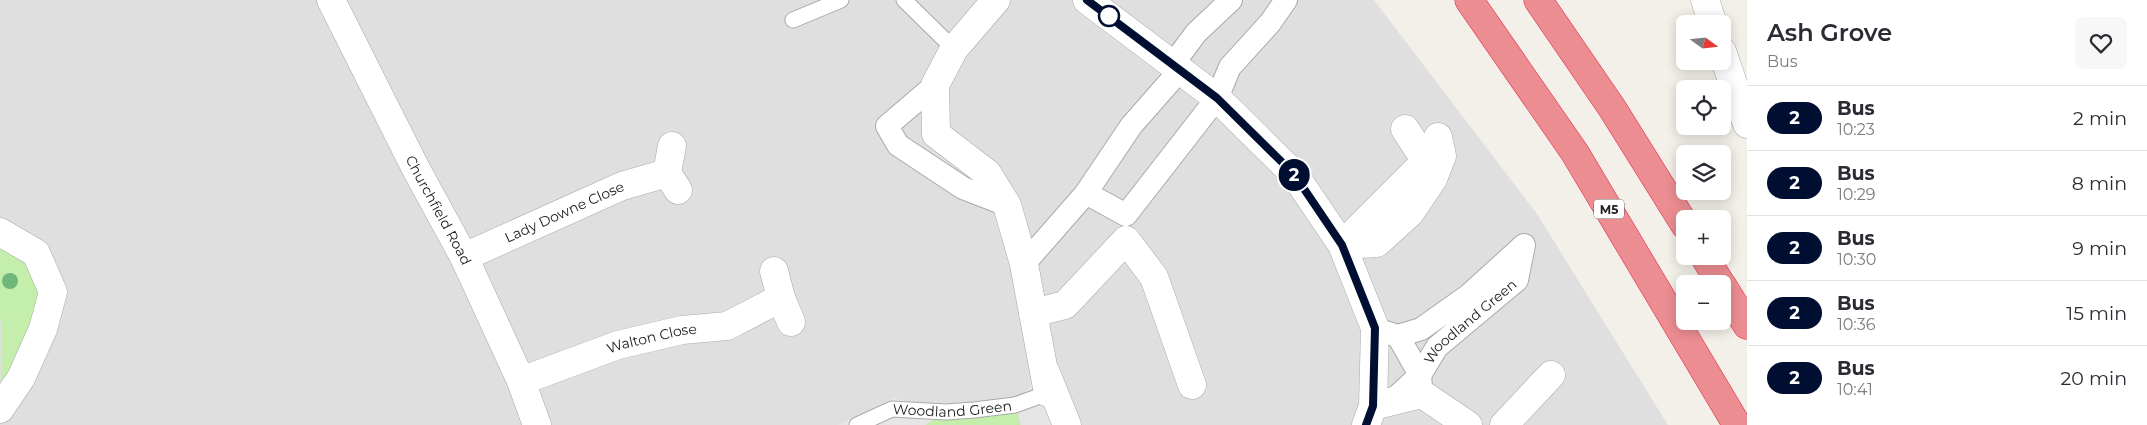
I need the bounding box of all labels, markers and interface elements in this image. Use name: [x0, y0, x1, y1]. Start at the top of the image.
unlabelled marker: [1098, 5, 1120, 27]
north arrow: [1676, 15, 1731, 70]
map controls: [1676, 15, 1731, 330]
button: heart: [2075, 17, 2127, 69]
text: Ash Grove: [1767, 18, 1892, 47]
text: Bus: [1767, 52, 1798, 71]
button: locate: [1676, 80, 1731, 135]
text: Bus: [1837, 97, 1875, 120]
text: 2: [1789, 107, 1800, 129]
text: 2 min: [2073, 107, 2127, 130]
text: 10:23: [1837, 120, 1875, 139]
button: layers: [1676, 145, 1731, 200]
street label: Churchfield Road: [402, 152, 475, 268]
line badge: 2: [1278, 159, 1310, 191]
text: Bus: [1837, 162, 1875, 185]
text: 2: [1289, 164, 1299, 186]
text: 2: [1789, 172, 1800, 194]
text: 8 min: [2072, 172, 2127, 195]
street label: Lady Downe Close: [502, 177, 627, 247]
text: 10:29: [1837, 185, 1876, 204]
road number: M5: [1594, 200, 1624, 218]
button: +: [1676, 210, 1731, 265]
text: Bus: [1837, 227, 1875, 250]
text: 2: [1789, 237, 1800, 259]
text: 9 min: [2072, 237, 2127, 260]
text: 10:30: [1837, 250, 1876, 269]
street label: Woodland Green: [1420, 275, 1520, 367]
button: −: [1676, 275, 1731, 330]
text: Bus: [1837, 292, 1875, 315]
text: 2: [1789, 302, 1800, 324]
text: 15 min: [2066, 302, 2127, 325]
text: 10:36: [1837, 315, 1876, 334]
street label: Walton Close: [604, 320, 697, 357]
text: Bus: [1837, 357, 1875, 380]
text: 2: [1789, 367, 1800, 389]
text: 20 min: [2061, 367, 2127, 390]
text: 10:41: [1837, 380, 1873, 399]
street label: Woodland Green: [892, 396, 1013, 421]

